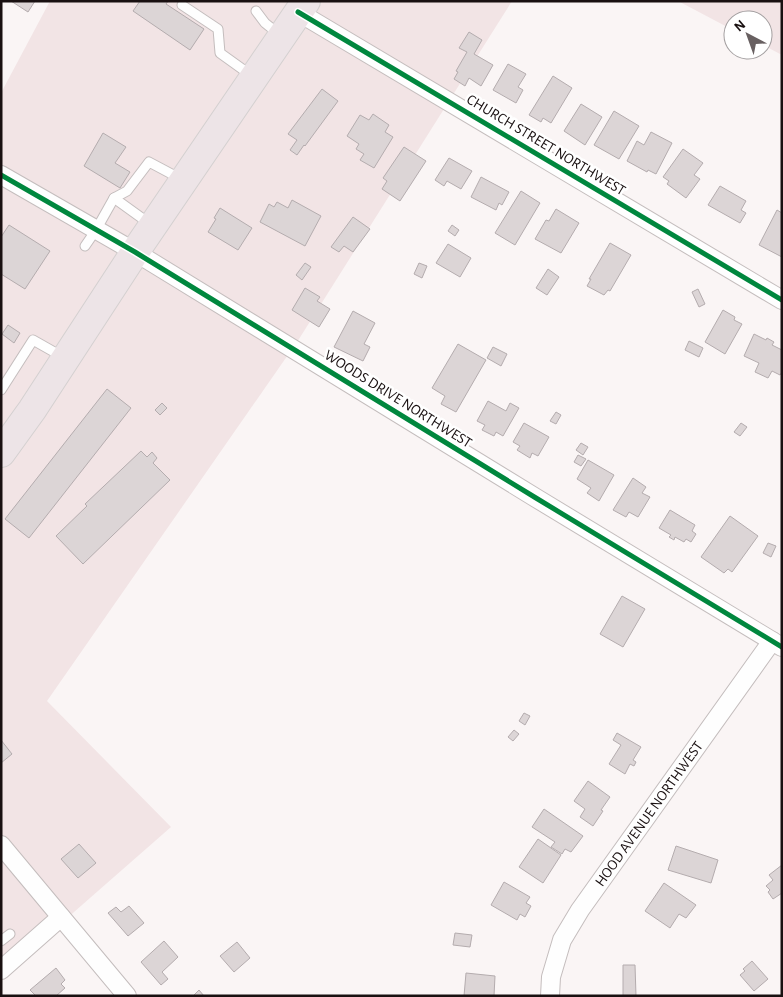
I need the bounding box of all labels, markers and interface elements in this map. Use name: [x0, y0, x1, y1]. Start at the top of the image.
north arrow: [723, 10, 773, 60]
text: N: [732, 17, 748, 34]
street label: CHURCH STREET NORTHWEST: [464, 92, 629, 199]
street label: WOODS DRIVE NORTHWEST: [322, 347, 475, 451]
street label: HOOD AVENUE NORTHWEST: [592, 738, 706, 889]

